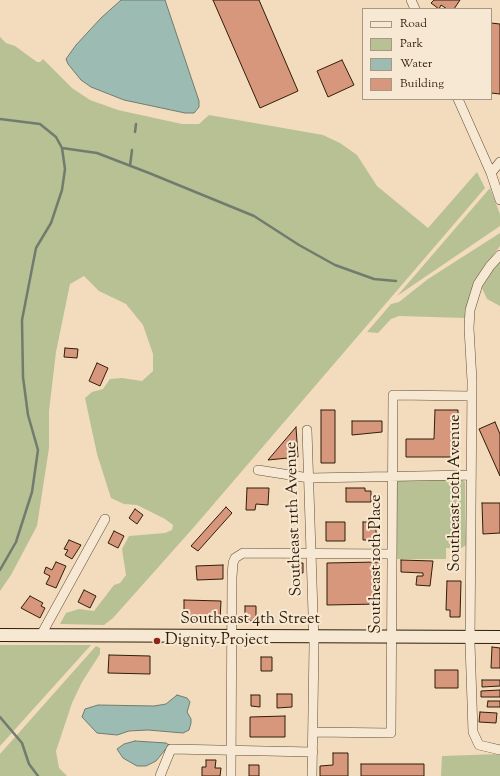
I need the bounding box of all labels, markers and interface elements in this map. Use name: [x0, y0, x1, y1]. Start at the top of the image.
legend: [362, 8, 492, 100]
text: Road: [400, 15, 427, 33]
text: Park: [400, 35, 423, 53]
text: Water: [400, 55, 432, 73]
text: Building: [400, 75, 444, 93]
street label: Southeast 10th Avenue: [446, 414, 466, 572]
street label: Southeast 11th Avenue: [283, 441, 307, 597]
street label: Southeast 10th Place: [367, 494, 387, 634]
street label: Southeast 4th Street: [180, 610, 320, 630]
place label: Dignity Project: [165, 631, 269, 651]
marker: Dignity Project: [152, 636, 162, 646]

